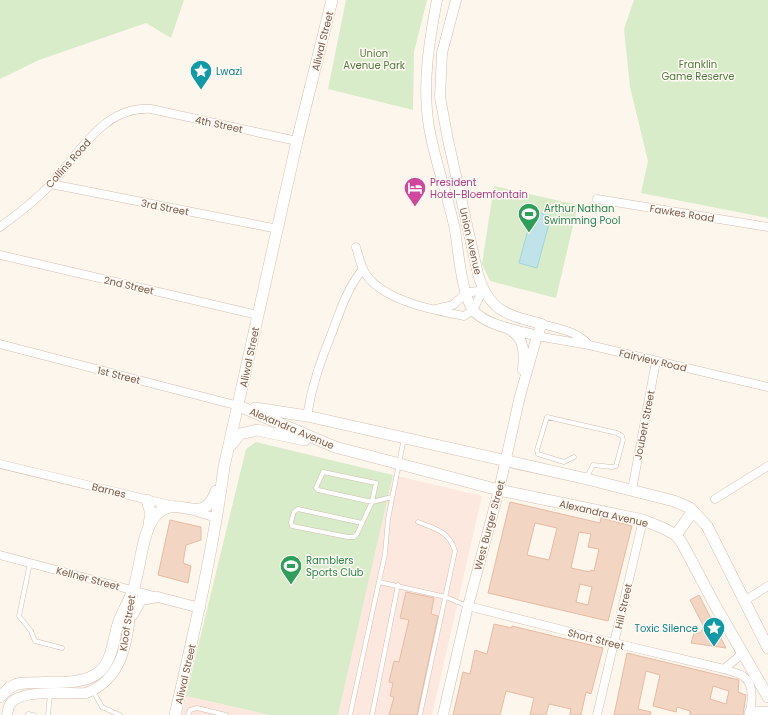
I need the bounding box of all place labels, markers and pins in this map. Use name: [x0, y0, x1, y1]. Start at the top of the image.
place icon: Lwazi: [188, 58, 214, 91]
place label: Lwazi: [216, 64, 242, 79]
hotel icon: President Hotel-Bloemfontain: [402, 175, 428, 208]
place label: President Hotel-Bloemfontain: [430, 175, 528, 202]
sports icon: Arthur Nathan Swimming Pool: [516, 201, 542, 234]
place label: Arthur Nathan Swimming Pool: [544, 201, 620, 228]
sports icon: Ramblers Sports Club: [278, 553, 304, 586]
place label: Ramblers Sports Club: [306, 553, 364, 580]
place icon: Toxic Silence: [701, 615, 727, 648]
place label: Toxic Silence: [635, 621, 698, 636]

